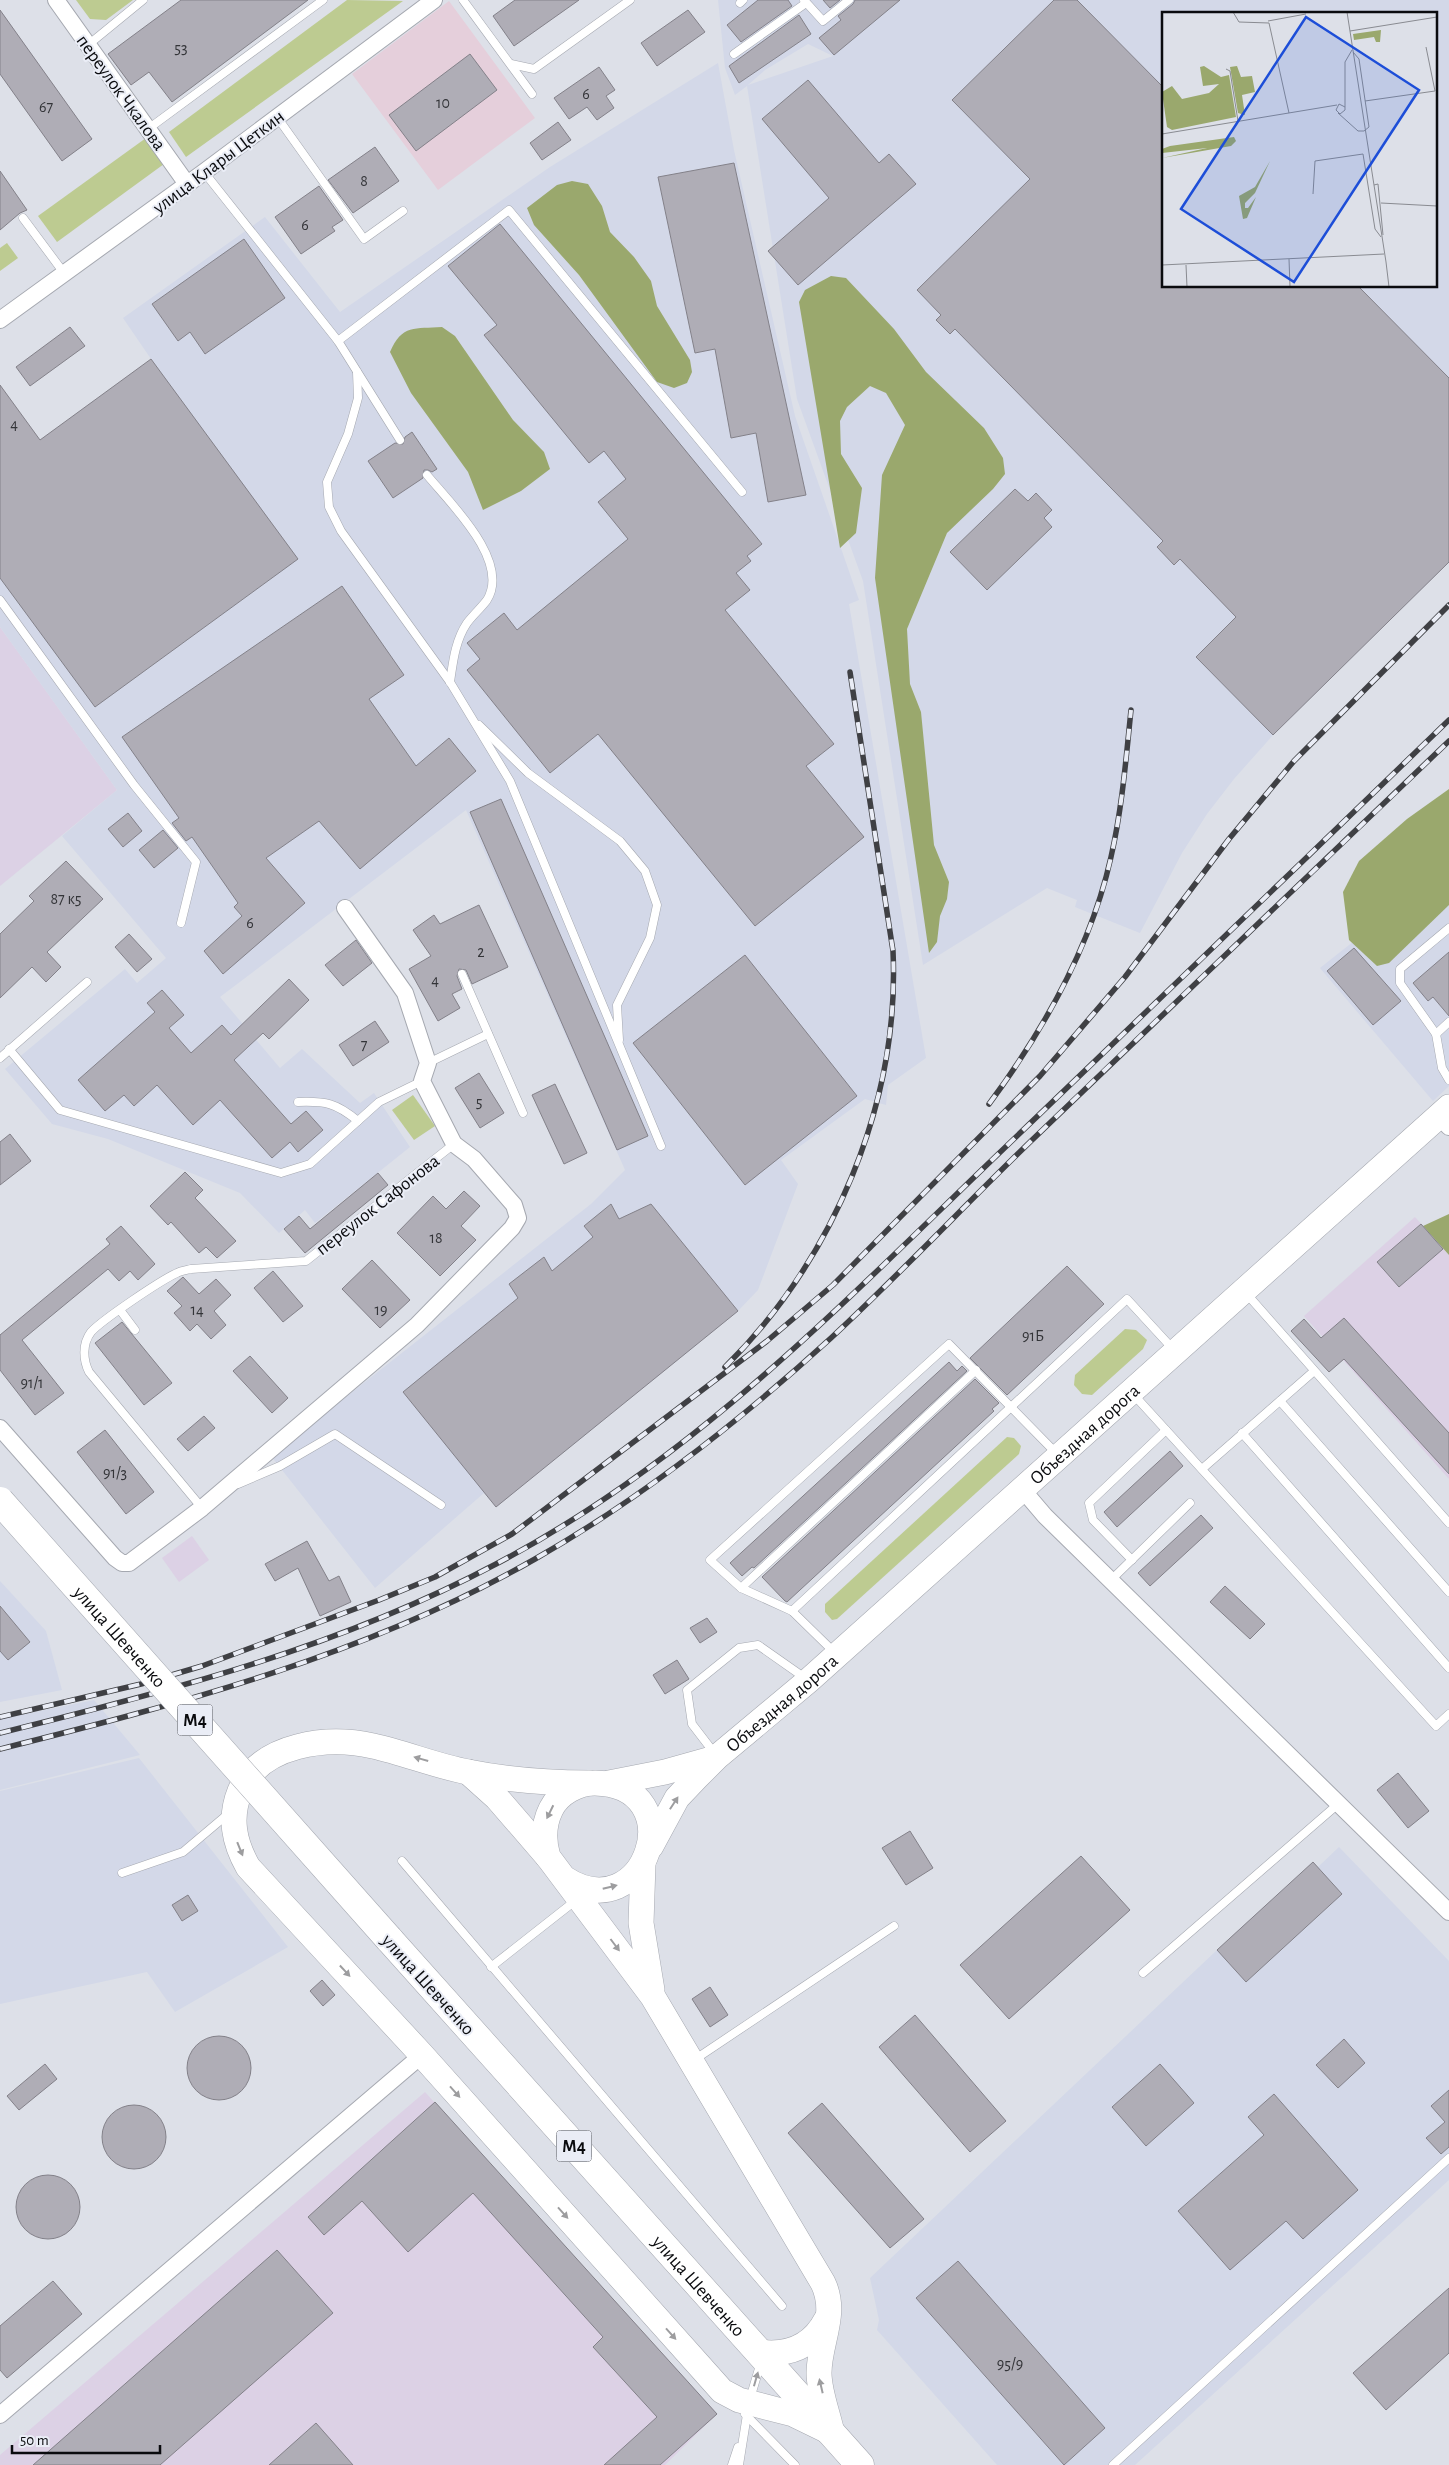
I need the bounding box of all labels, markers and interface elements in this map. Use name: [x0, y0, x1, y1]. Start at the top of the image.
inset map: [1162, 12, 1436, 288]
street label: переулок Чкалова: [73, 32, 169, 154]
house number: 53: [174, 40, 188, 56]
house number: 6: [582, 86, 590, 102]
house number: 10: [436, 95, 450, 111]
house number: 67: [39, 99, 53, 115]
street label: улица Клары Цеткин: [149, 107, 288, 218]
house number: 8: [360, 173, 368, 189]
house number: 6: [301, 217, 309, 233]
house number: 4: [10, 416, 18, 432]
house number: 87 к5: [51, 891, 81, 907]
house number: 6: [246, 915, 254, 931]
house number: 2: [477, 944, 485, 960]
house number: 4: [431, 972, 439, 988]
house number: 7: [361, 1037, 368, 1053]
house number: 5: [476, 1094, 482, 1110]
street label: переулок Сафонова: [313, 1151, 443, 1259]
house number: 18: [429, 1230, 443, 1246]
house number: 14: [190, 1302, 204, 1318]
house number: 19: [374, 1302, 388, 1318]
house number: 91Б: [1022, 1328, 1044, 1344]
house number: 91/1: [20, 1375, 44, 1391]
street label: Объездная дорога: [1027, 1381, 1144, 1489]
house number: 91/3: [103, 1465, 127, 1481]
street label: улица Шевченко: [69, 1582, 169, 1692]
street label: Объездная дорога: [723, 1651, 842, 1756]
road number: M4: [178, 1704, 212, 1736]
one-way arrow: [413, 1755, 428, 1763]
one-way arrow: [669, 1797, 679, 1810]
one-way arrow: [546, 1805, 554, 1819]
one-way arrow: [236, 1842, 244, 1856]
one-way arrow: [603, 1883, 618, 1891]
street label: улица Шевченко: [377, 1930, 478, 2039]
one-way arrow: [609, 1938, 620, 1951]
one-way arrow: [339, 1965, 351, 1977]
one-way arrow: [449, 2085, 461, 2097]
road number: M4: [556, 2130, 592, 2162]
one-way arrow: [557, 2206, 569, 2218]
street label: улица Шевченко: [648, 2232, 748, 2341]
one-way arrow: [665, 2328, 677, 2340]
house number: 95/9: [997, 2356, 1023, 2372]
one-way arrow: [753, 2371, 761, 2386]
one-way arrow: [817, 2378, 825, 2393]
scale bar: [12, 2422, 160, 2454]
text: 50 m: [20, 2433, 49, 2448]

